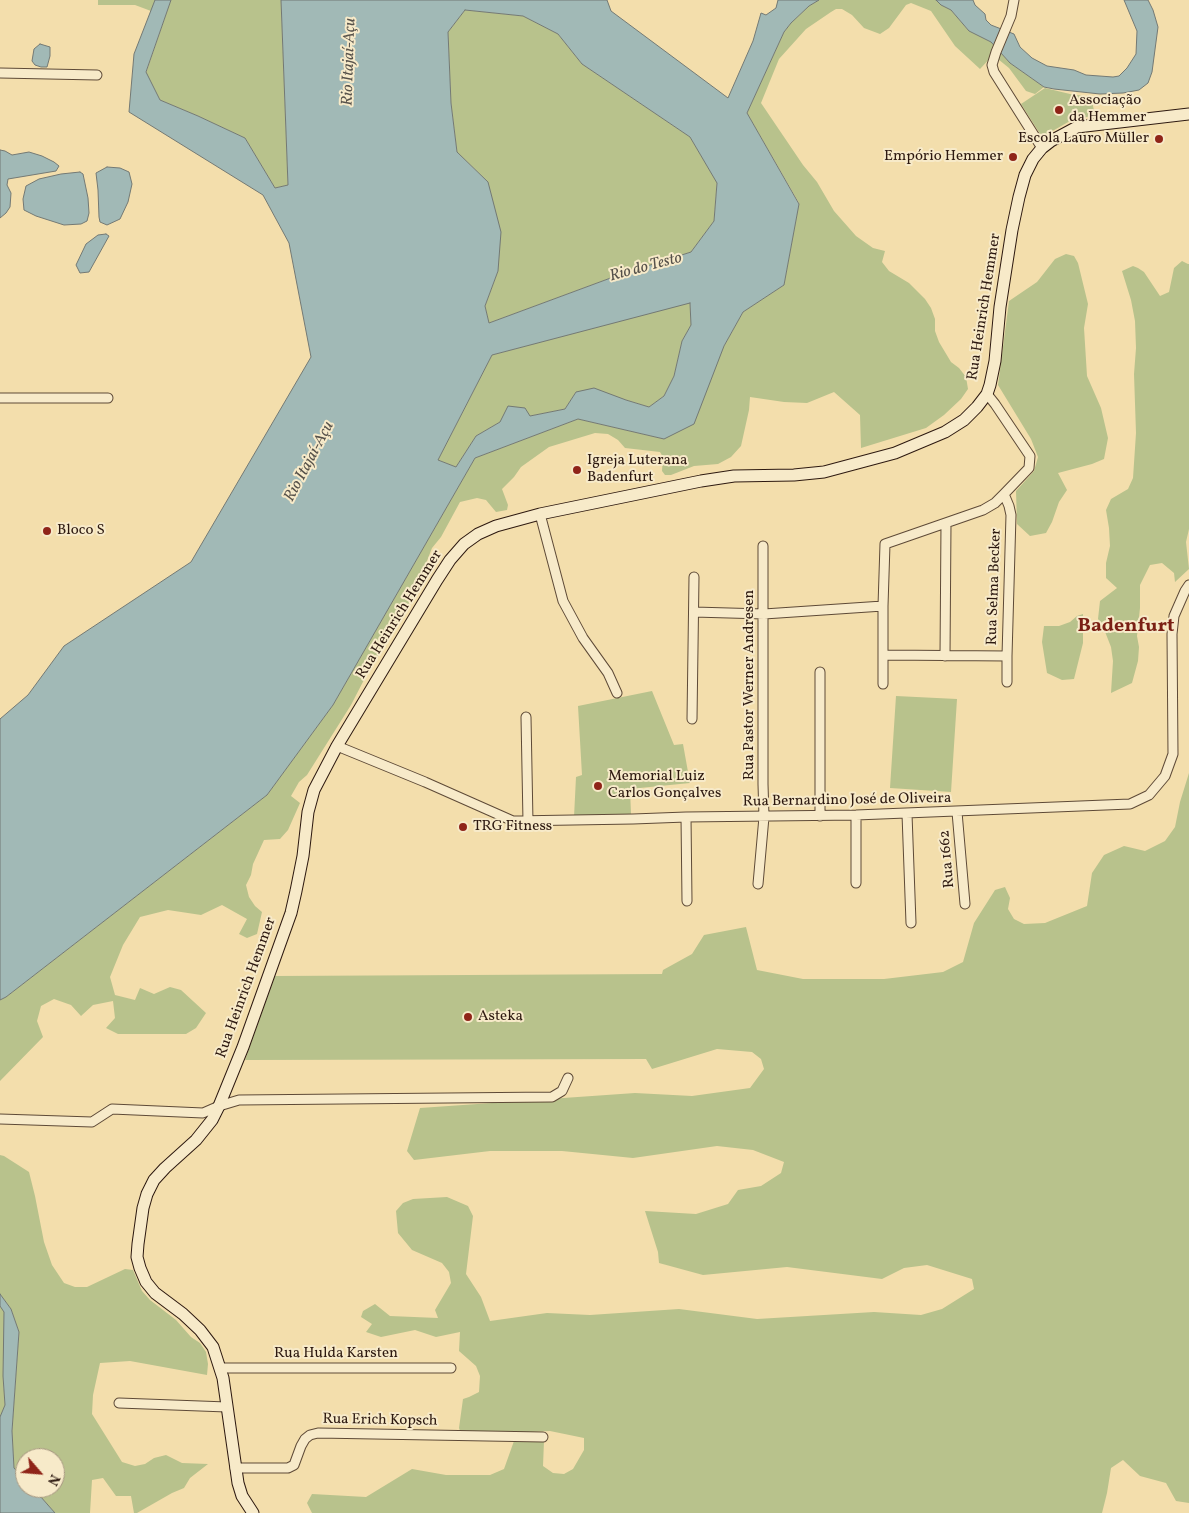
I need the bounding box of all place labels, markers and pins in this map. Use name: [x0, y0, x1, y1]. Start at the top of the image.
place label: Associação da Hemmer: [1069, 92, 1146, 127]
marker: Associação da Hemmer: [1053, 104, 1065, 116]
place label: Escola Lauro Müller: [1018, 130, 1149, 148]
marker: Escola Lauro Müller: [1153, 133, 1165, 145]
place label: Empório Hemmer: [884, 148, 1003, 166]
marker: Empório Hemmer: [1007, 151, 1019, 163]
place label: Igreja Luterana Badenfurt: [587, 452, 687, 487]
marker: Igreja Luterana Badenfurt: [571, 464, 583, 476]
place label: Bloco S: [57, 522, 105, 540]
marker: Bloco S: [41, 525, 53, 537]
place label: Memorial Luiz Carlos Gonçalves: [608, 768, 721, 803]
marker: Memorial Luiz Carlos Gonçalves: [592, 780, 604, 792]
place label: TRG Fitness: [473, 818, 552, 836]
marker: TRG Fitness: [457, 821, 469, 833]
place label: Asteka: [478, 1008, 523, 1026]
marker: Asteka: [462, 1011, 474, 1023]

